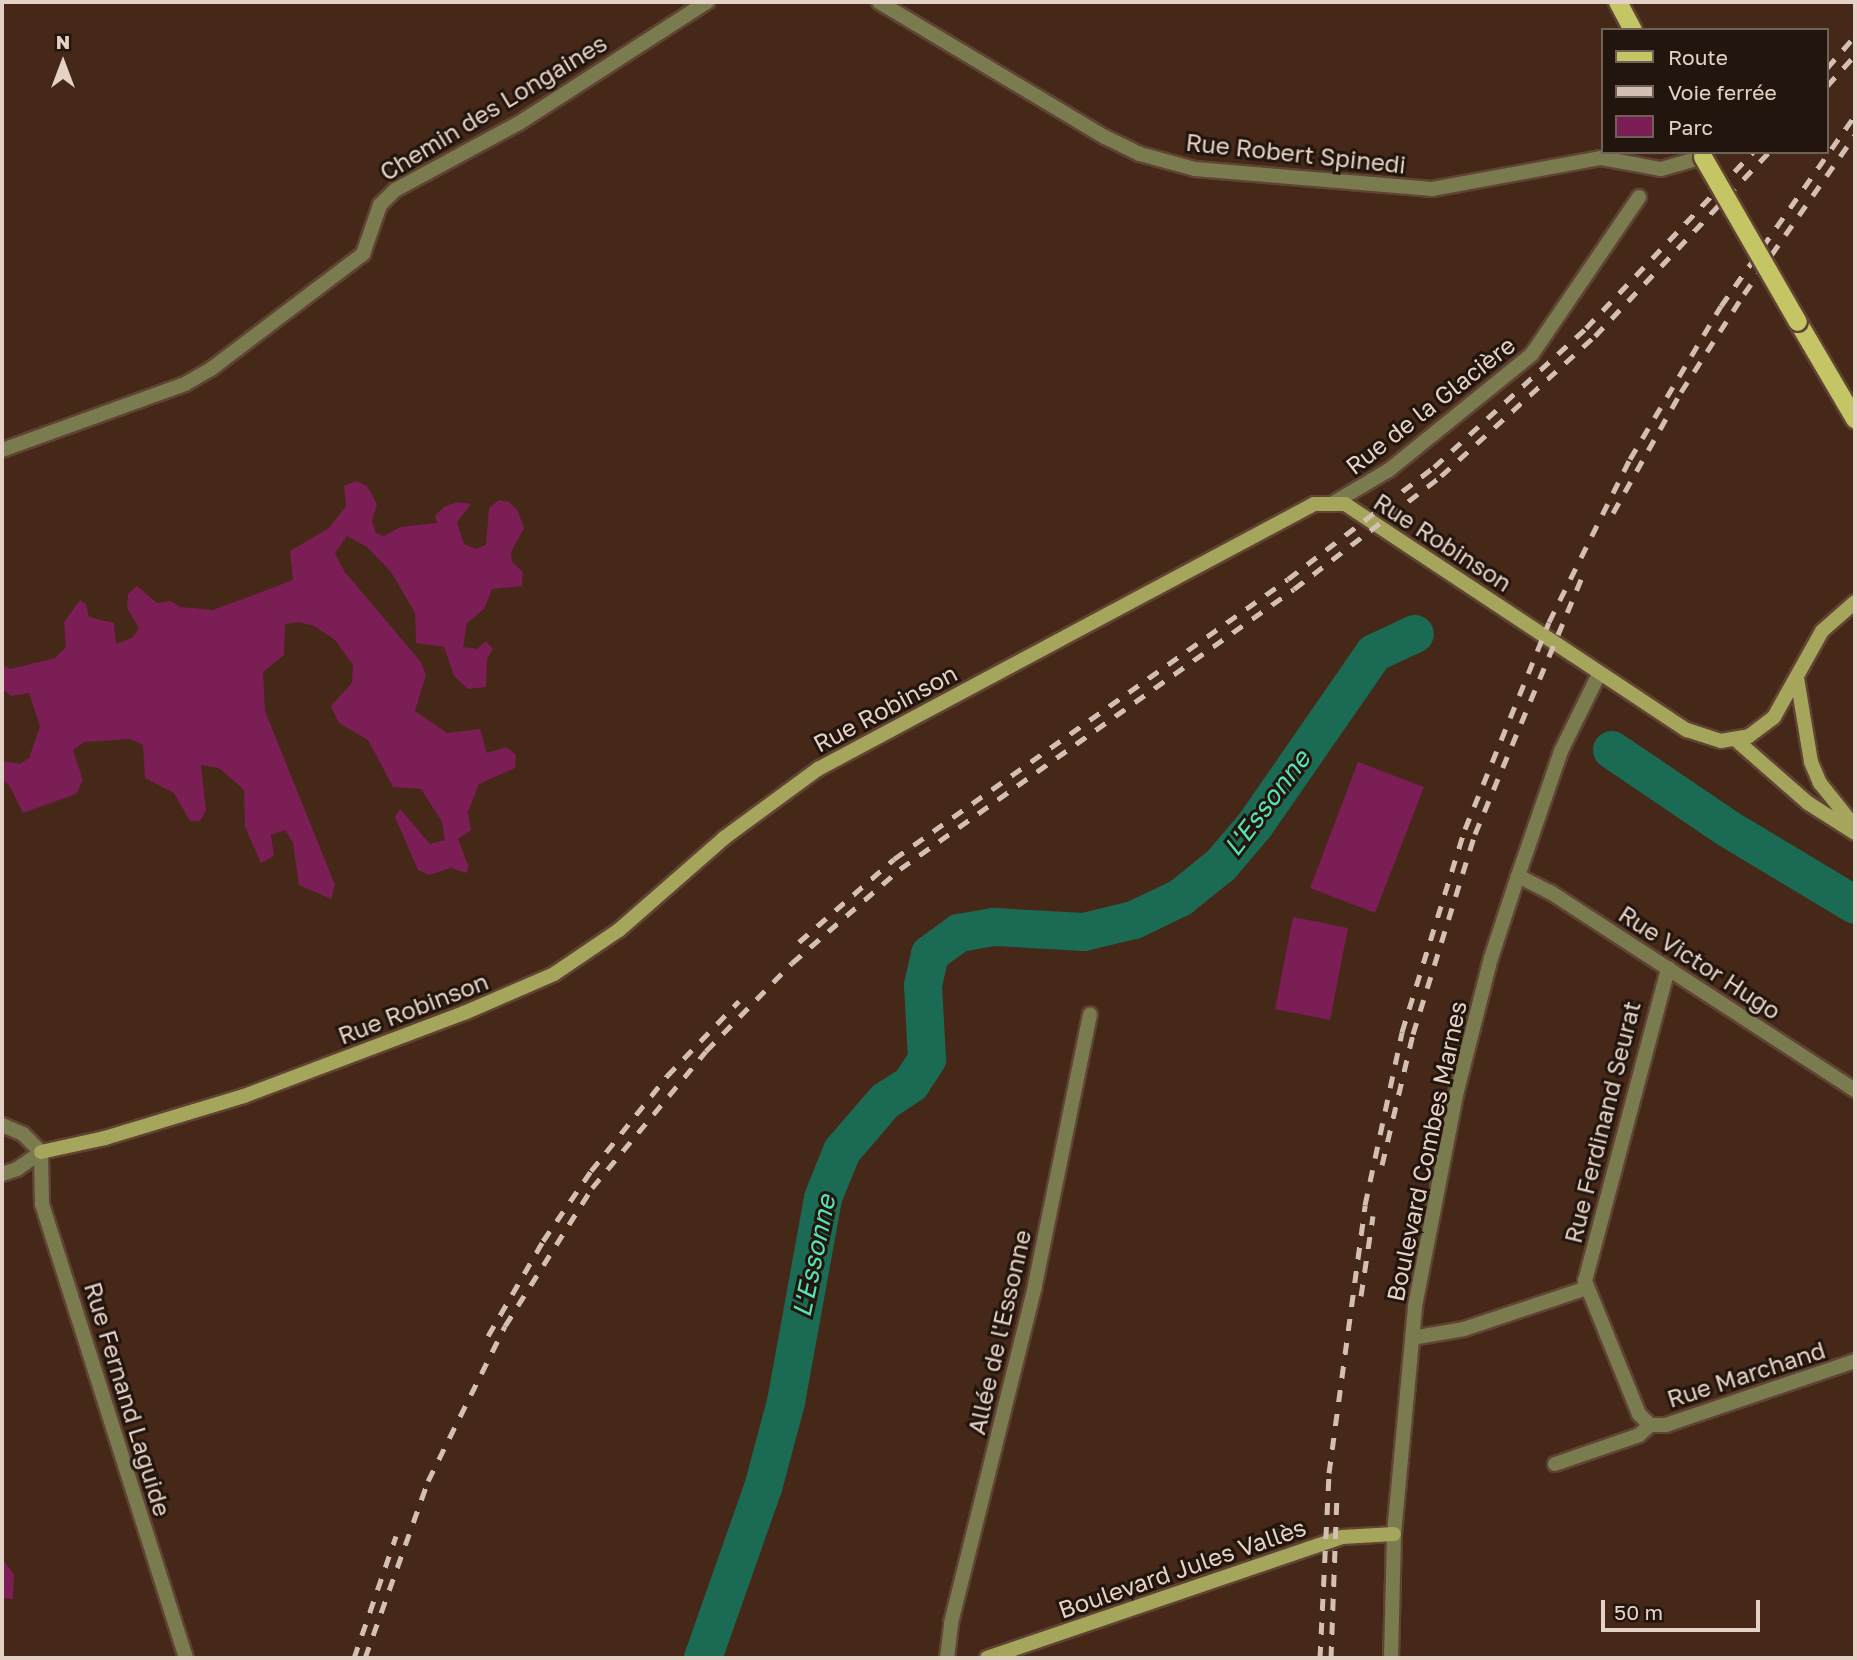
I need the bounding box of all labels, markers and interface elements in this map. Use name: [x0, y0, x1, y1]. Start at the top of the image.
north arrow: [28, 28, 98, 98]
street label: Chemin des Longaines: [374, 28, 612, 186]
legend: [1602, 28, 1829, 154]
text: N: [56, 30, 70, 53]
text: Route: [1668, 44, 1728, 70]
text: Voie ferrée: [1668, 79, 1777, 105]
text: Parc: [1668, 114, 1713, 140]
street label: Rue Robert Spinedi: [1184, 127, 1408, 179]
street label: Rue de la Glacière: [1340, 330, 1520, 480]
street label: Rue Robinson: [1369, 487, 1517, 597]
street label: Rue Robinson: [808, 658, 962, 758]
water label: L'Essonne: [1217, 744, 1317, 862]
street label: Rue Victor Hugo: [1614, 899, 1786, 1025]
street label: Rue Robinson: [334, 966, 492, 1050]
street label: Boulevard Combes Marnes: [1380, 998, 1472, 1304]
street label: Rue Ferdinand Seurat: [1558, 998, 1646, 1246]
water label: L'Essonne: [786, 1192, 842, 1320]
street label: Allée de l'Essonne: [961, 1227, 1037, 1437]
street label: Rue Fernand Laguide: [79, 1278, 177, 1520]
street label: Rue Marchand: [1663, 1335, 1829, 1413]
street label: Boulevard Jules Vallès: [1054, 1512, 1310, 1624]
scale bar: [1605, 1586, 1764, 1630]
text: 50 m: [1614, 1599, 1663, 1625]

